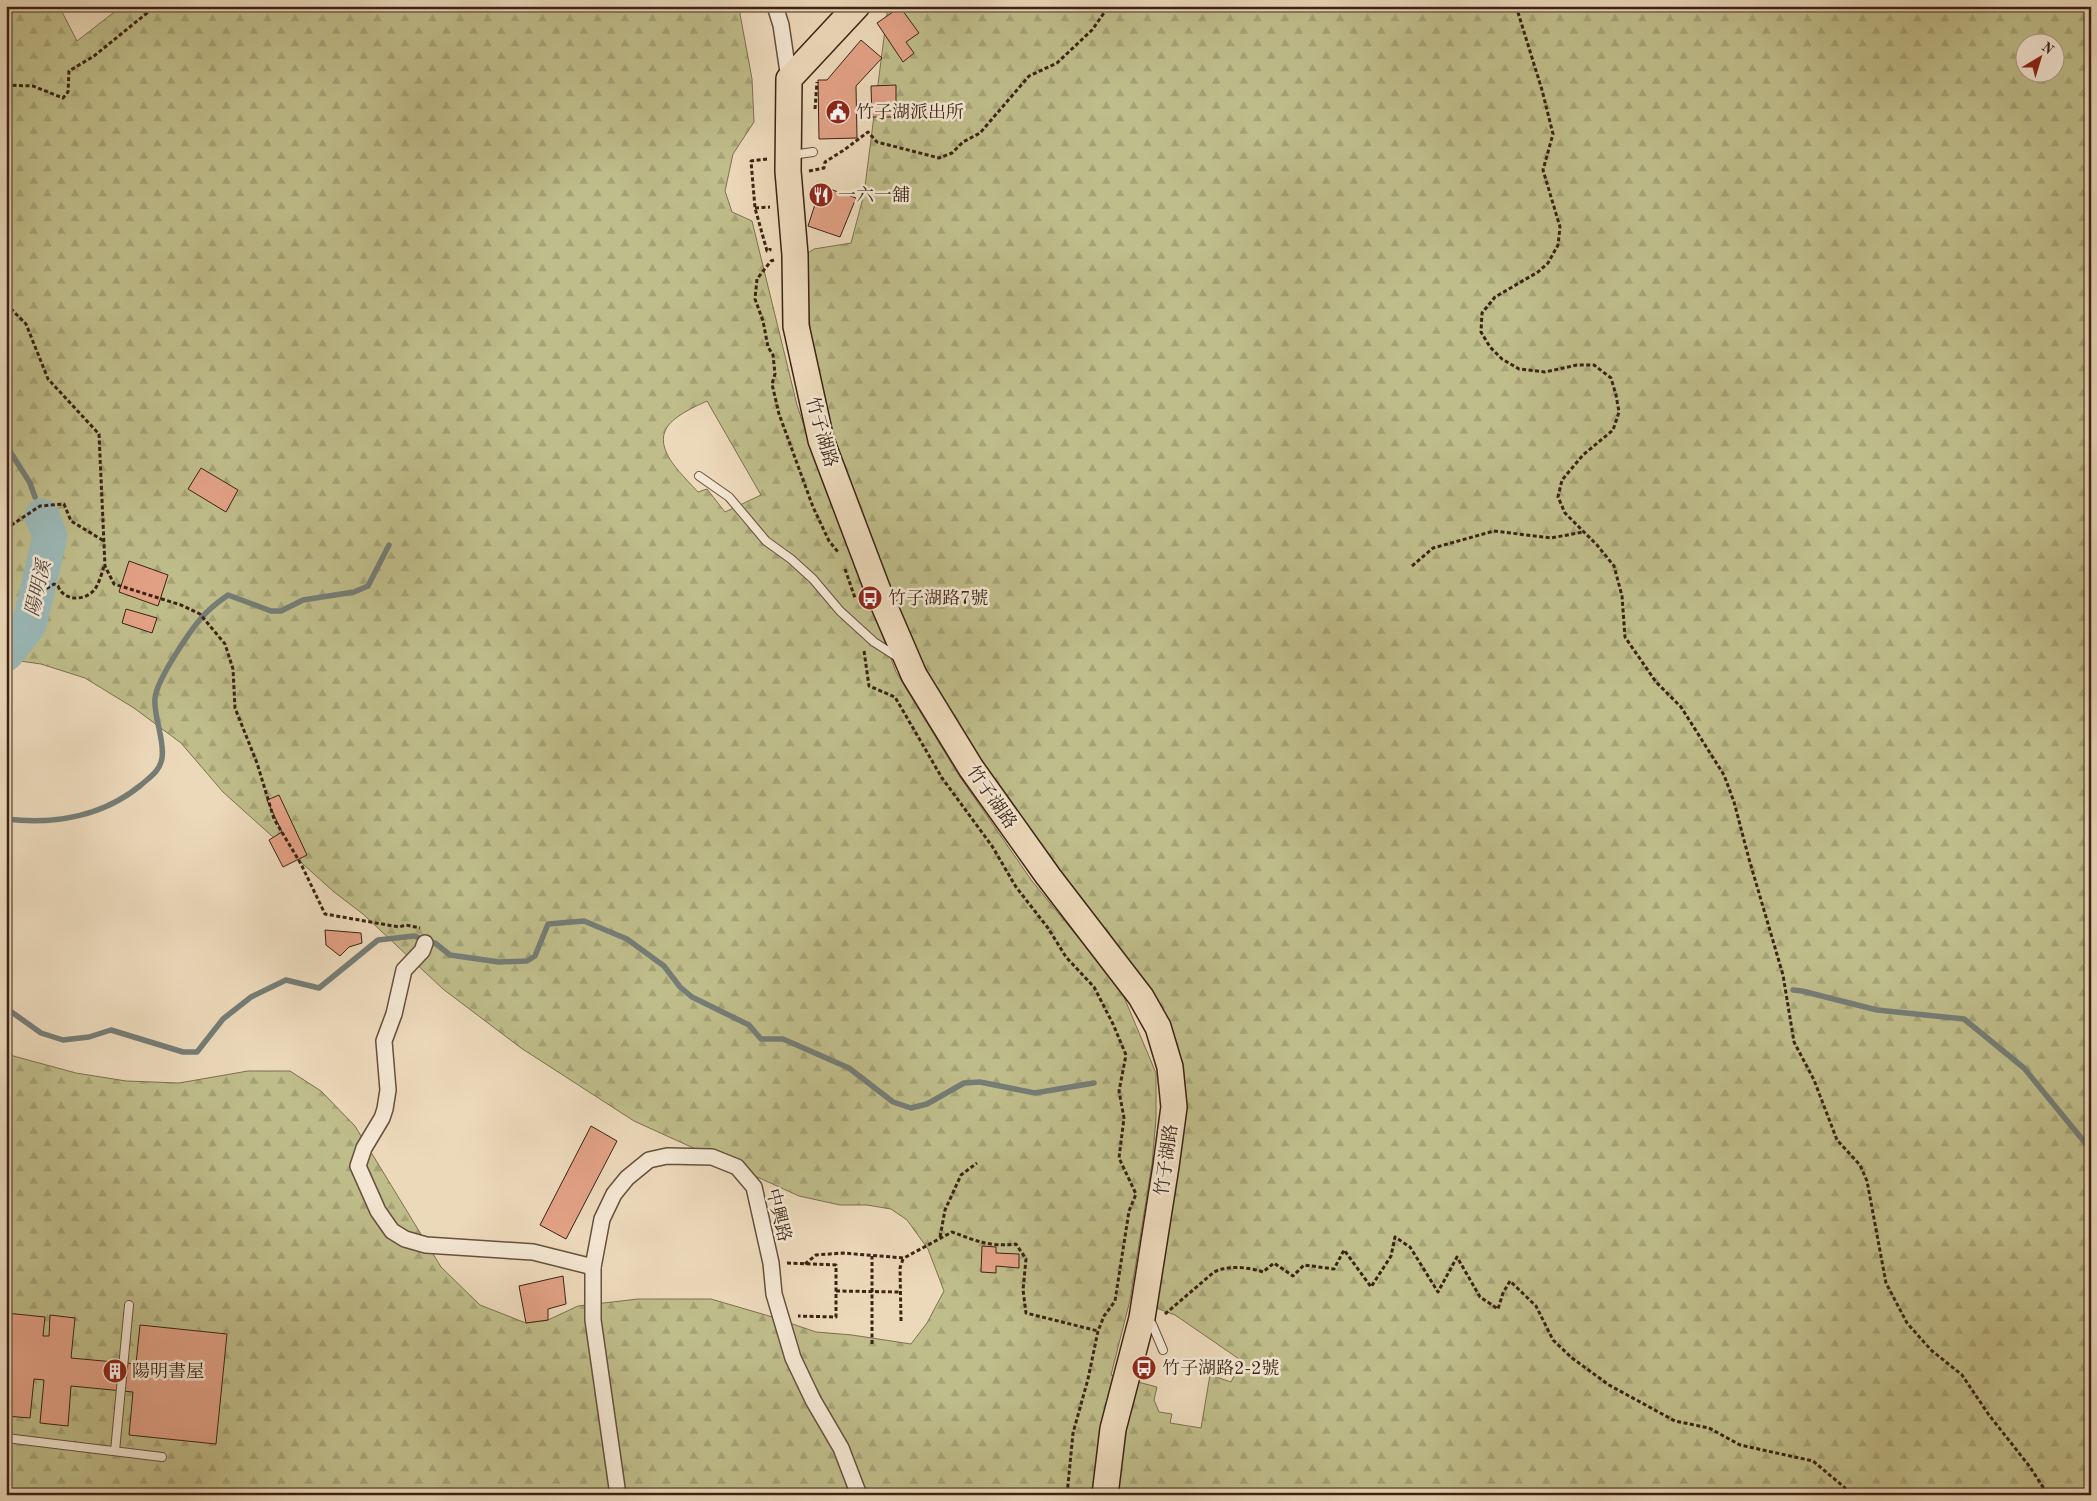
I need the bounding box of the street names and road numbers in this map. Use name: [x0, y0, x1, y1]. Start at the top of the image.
street label: 竹子湖路: [802, 395, 842, 469]
street label: 竹子湖路: [963, 762, 1021, 832]
street label: 竹子湖路: [1151, 1123, 1181, 1197]
street label: 中興路: [763, 1186, 795, 1244]

